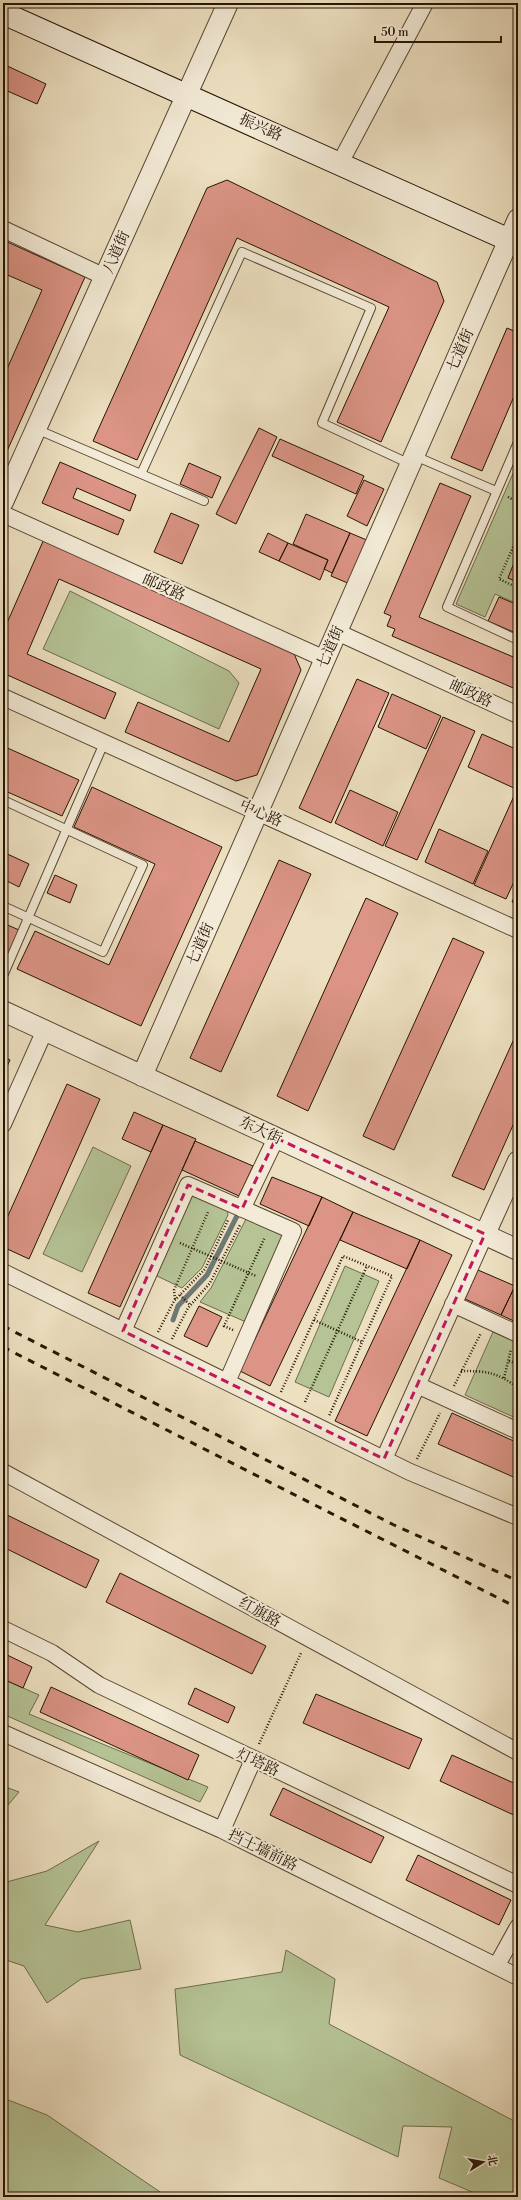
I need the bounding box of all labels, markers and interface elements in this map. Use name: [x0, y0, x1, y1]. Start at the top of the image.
scale bar: [375, 18, 501, 44]
text: 50 m: [381, 25, 409, 40]
street label: 振兴路: [236, 110, 285, 145]
street label: 八道街: [99, 228, 134, 277]
street label: 七道街: [443, 326, 478, 375]
street label: 邮政路: [139, 570, 188, 605]
street label: 七道街: [313, 623, 348, 672]
street label: 邮政路: [446, 675, 495, 712]
street label: 中心路: [236, 796, 285, 831]
street label: 七道街: [183, 920, 218, 969]
street label: 东大街: [236, 1112, 285, 1149]
street label: 红旗路: [235, 1593, 284, 1632]
street label: 灯塔路: [233, 1744, 282, 1781]
street label: 挡土墙前路: [225, 1825, 301, 1875]
north arrow: [463, 2142, 503, 2182]
text: 北: [484, 2154, 500, 2167]

